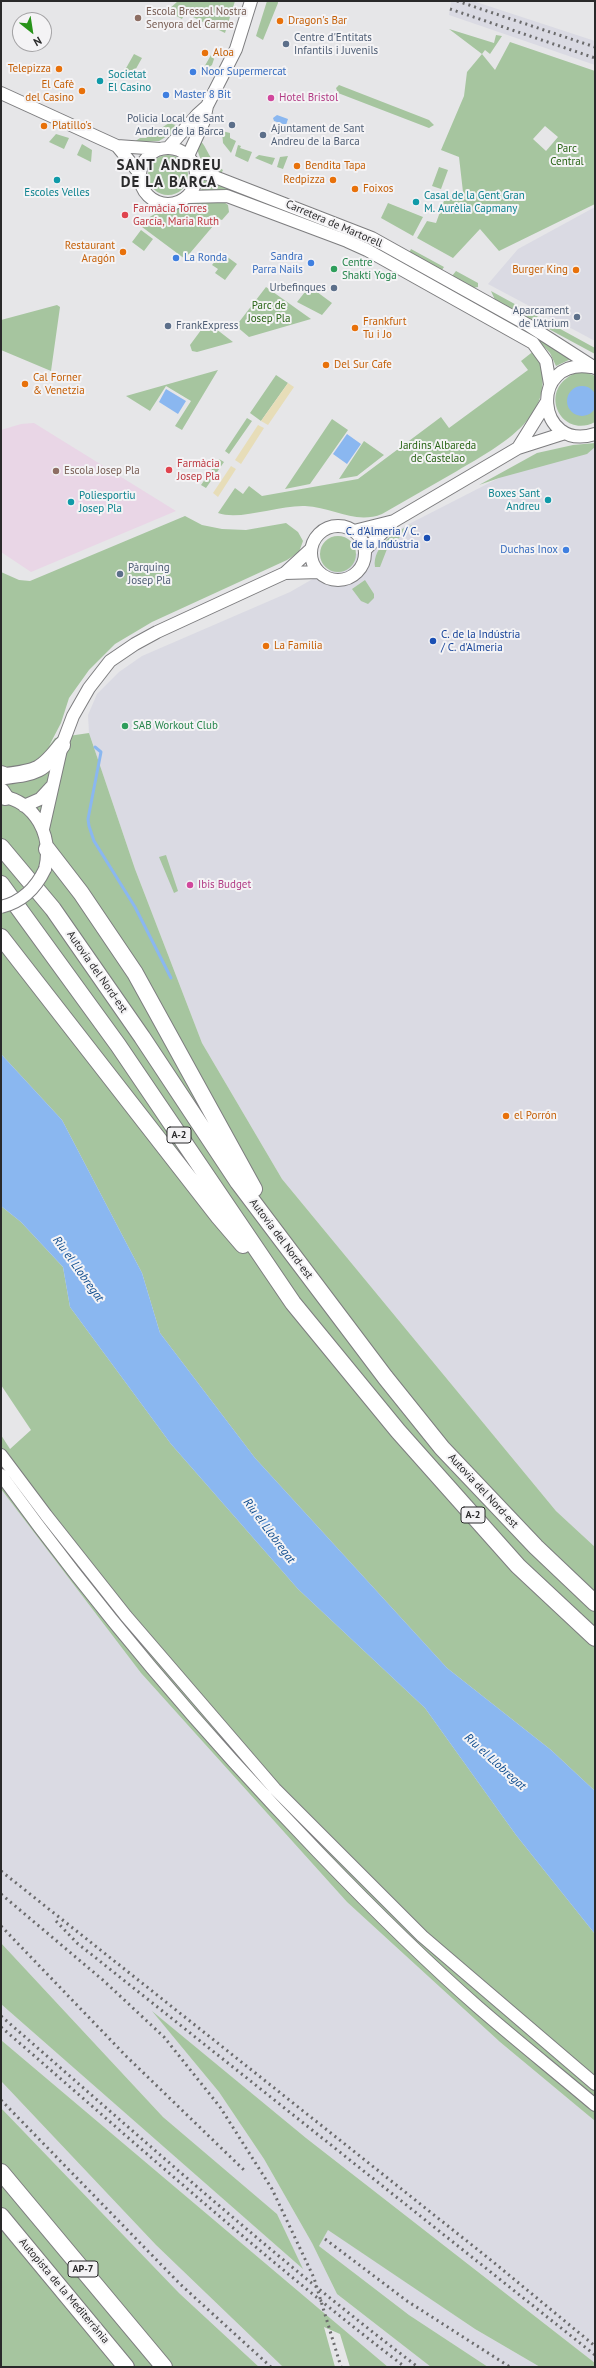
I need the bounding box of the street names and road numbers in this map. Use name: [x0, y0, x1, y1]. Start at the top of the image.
street label: Carretera de Martorell: [284, 198, 384, 250]
street label: Autovia del Nord-est: [64, 929, 130, 1015]
road number: A-2: [167, 1127, 191, 1143]
street label: Autovia del Nord-est: [247, 1196, 315, 1282]
street label: Autovia del Nord-est: [445, 1451, 521, 1531]
road number: A-2: [461, 1507, 485, 1523]
street label: Autopista de la Mediterrània: [16, 2236, 112, 2346]
road number: AP-7: [68, 2261, 98, 2277]

